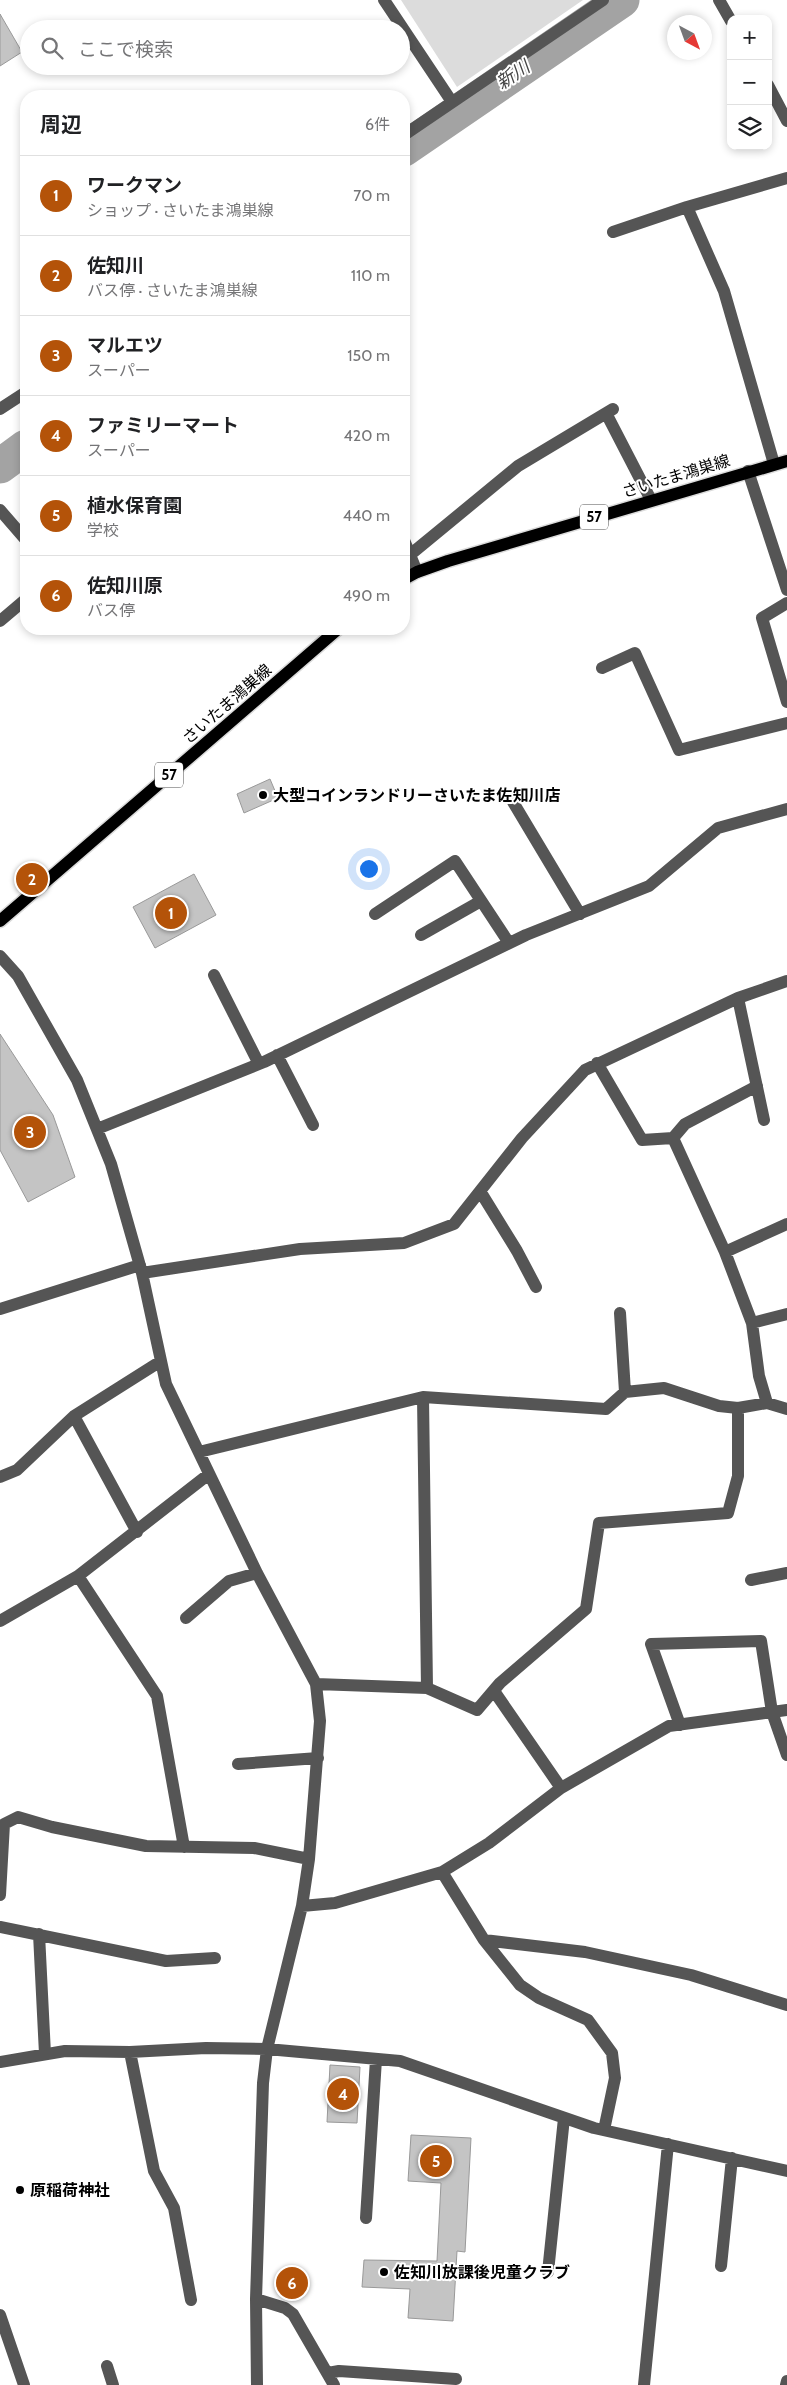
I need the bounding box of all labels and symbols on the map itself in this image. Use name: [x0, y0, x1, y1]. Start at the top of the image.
north arrow: [667, 15, 712, 60]
water label: 新川: [492, 55, 536, 94]
street label: さいたま鴻巣線: [620, 451, 732, 501]
road number: 57: [580, 504, 608, 530]
street label: さいたま鴻巣線: [179, 660, 275, 748]
road number: 57: [155, 762, 183, 788]
place label: 大型コインランドリーさいたま佐知川店: [273, 786, 561, 805]
marker: 大型コインランドリーさいたま佐知川店: [257, 789, 269, 801]
your location: [356, 856, 382, 882]
pin: 2: [16, 860, 48, 898]
pin: 1: [155, 894, 187, 932]
pin: 3: [14, 1113, 46, 1151]
pin: 4: [327, 2075, 359, 2113]
pin: 5: [420, 2142, 452, 2180]
place label: 原稲荷神社: [30, 2181, 110, 2200]
marker: 原稲荷神社: [14, 2184, 26, 2196]
place label: 佐知川放課後児童クラブ: [393, 2263, 570, 2282]
pin: 6: [276, 2264, 308, 2302]
marker: 佐知川放課後児童クラブ: [378, 2266, 390, 2278]

